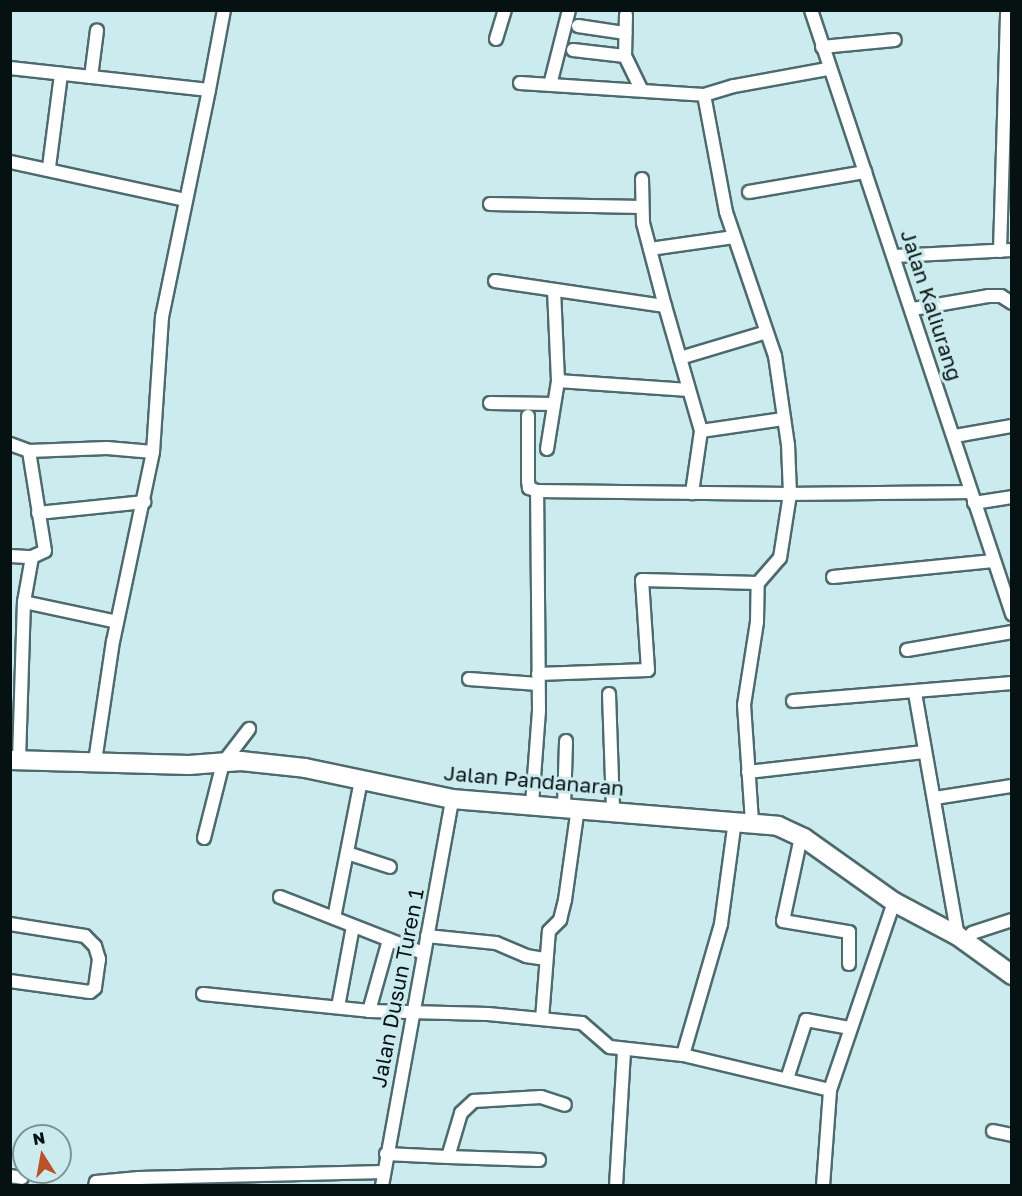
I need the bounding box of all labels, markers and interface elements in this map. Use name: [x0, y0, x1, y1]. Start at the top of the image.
street label: Jalan Kaliurang: [896, 226, 968, 384]
street label: Jalan Pandanaran: [443, 760, 625, 800]
street label: Jalan Dusun Turen 1: [365, 886, 429, 1090]
north arrow: [12, 1124, 72, 1184]
text: N: [31, 1127, 47, 1149]

